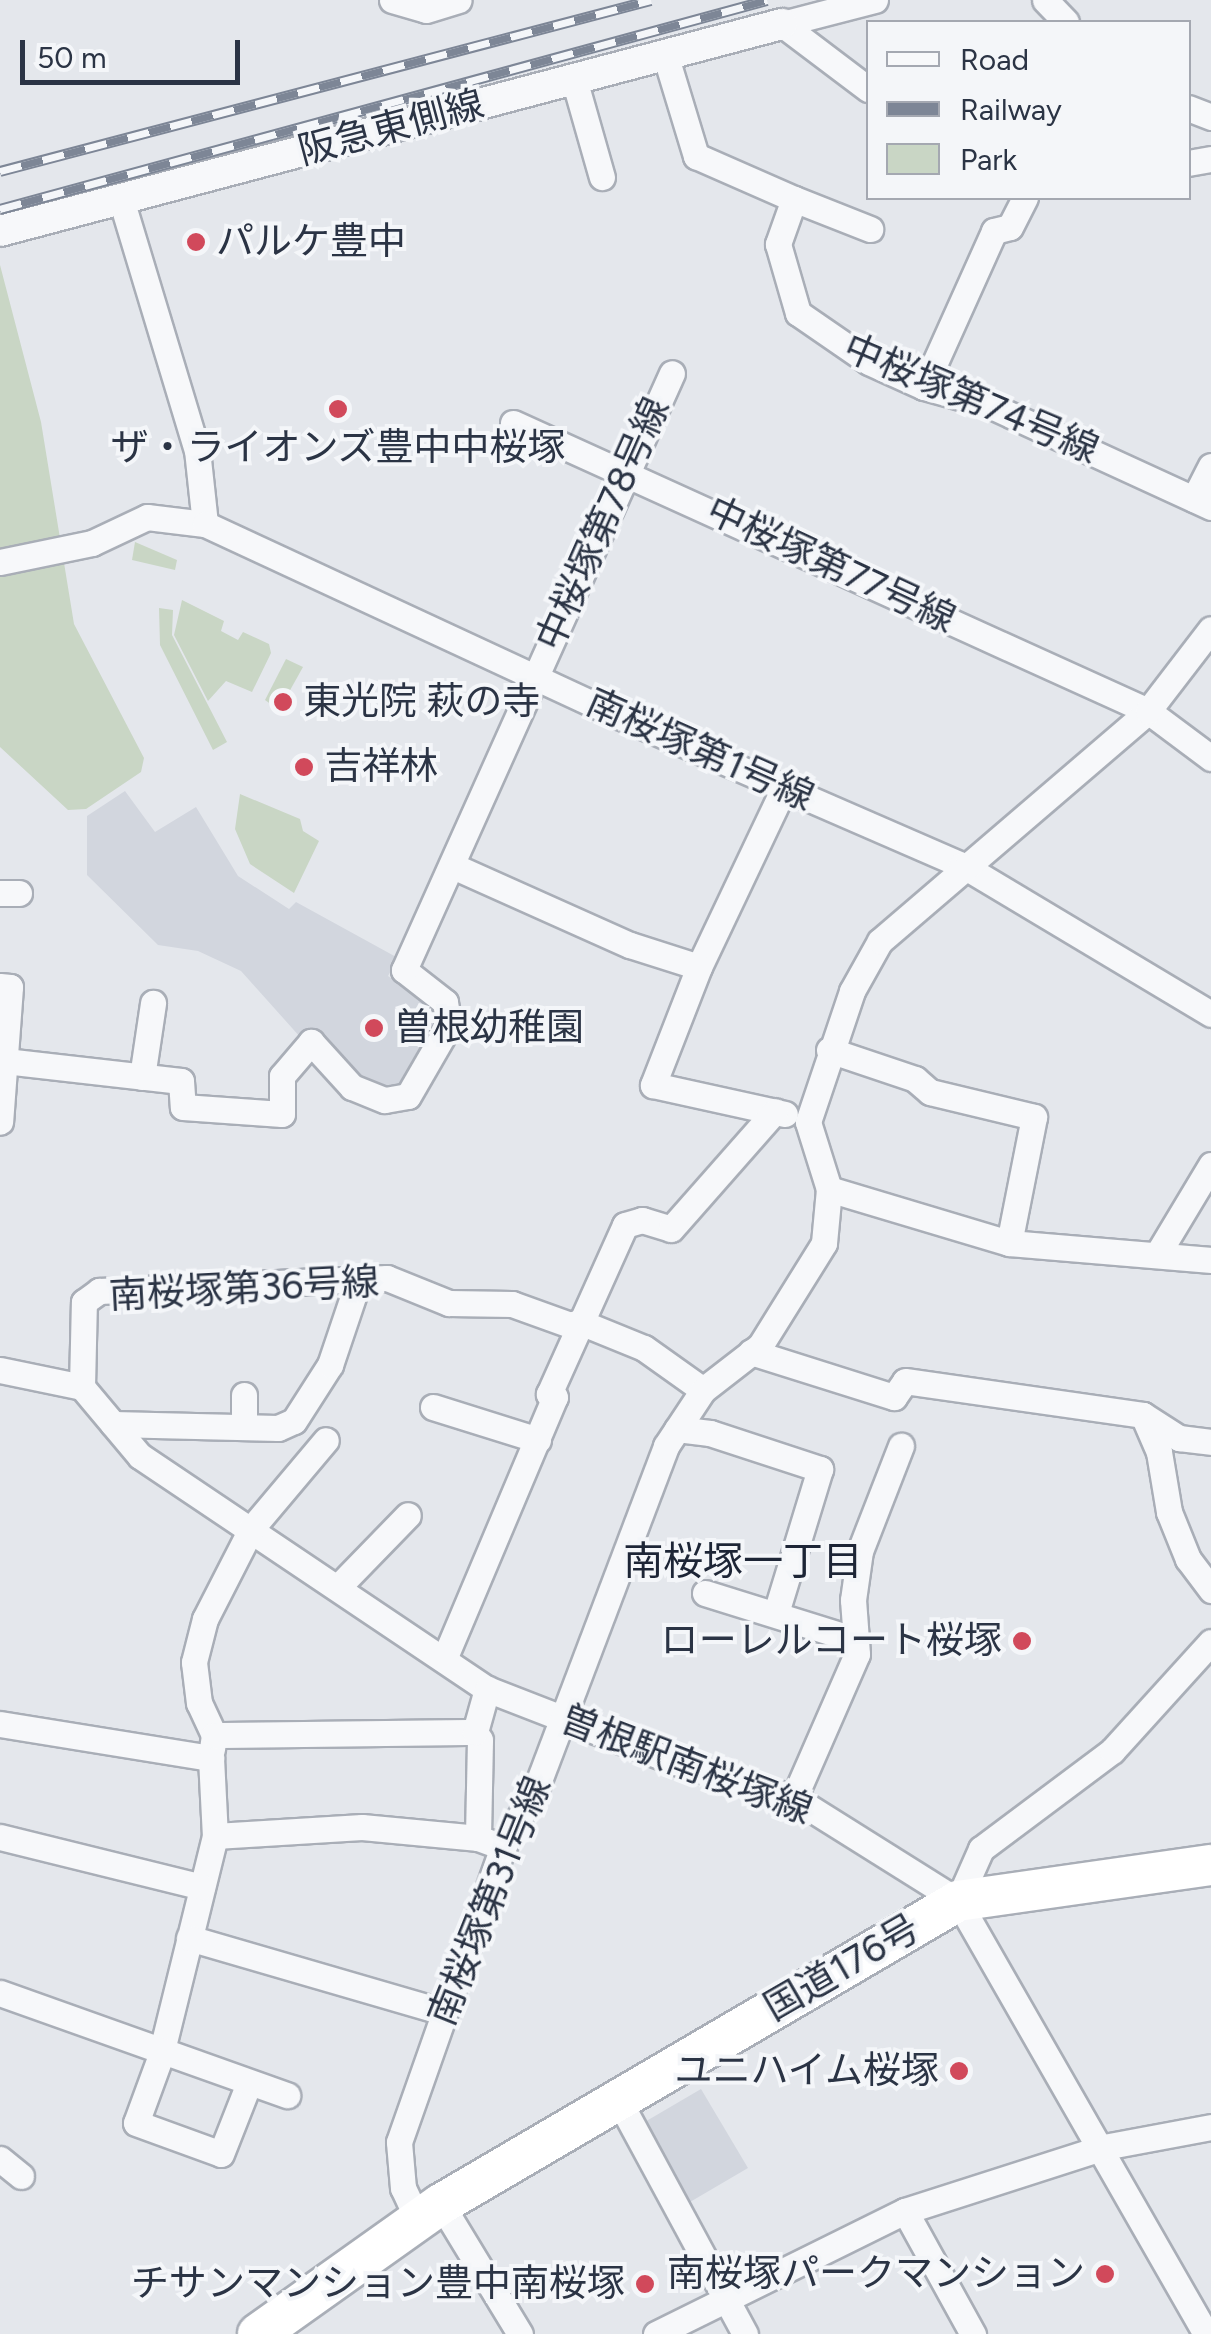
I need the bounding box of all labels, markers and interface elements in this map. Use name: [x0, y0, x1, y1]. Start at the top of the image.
scale bar: [25, 20, 245, 82]
legend: [866, 20, 1191, 200]
text: 50 m: [37, 39, 106, 76]
text: Road: [960, 41, 1029, 78]
street label: 阪急東側線: [293, 81, 489, 175]
text: Railway: [960, 91, 1062, 128]
text: Park: [960, 141, 1017, 178]
place label: パルケ豊中: [216, 219, 406, 265]
marker: パルケ豊中: [185, 231, 207, 253]
street label: 中桜塚第74号線: [837, 325, 1105, 473]
street label: 中桜塚第78号線: [527, 391, 679, 657]
marker: ザ・ライオンズ豊中中桜塚: [327, 398, 349, 420]
place label: ザ・ライオンズ豊中中桜塚: [110, 425, 566, 471]
street label: 中桜塚第77号線: [700, 488, 962, 642]
place label: 東光院 萩の寺: [303, 679, 540, 725]
street label: 南桜塚第1号線: [579, 680, 821, 820]
marker: 東光院 萩の寺: [272, 691, 294, 713]
place label: 吉祥林: [324, 744, 438, 790]
marker: 吉祥林: [293, 756, 315, 778]
place label: 曽根幼稚園: [394, 1005, 584, 1051]
marker: 曽根幼稚園: [363, 1017, 385, 1039]
street label: 南桜塚第36号線: [108, 1259, 380, 1319]
district label: 南桜塚一丁目: [623, 1537, 863, 1585]
place label: ローレルコート桜塚: [660, 1618, 1002, 1664]
marker: ローレルコート桜塚: [1011, 1630, 1033, 1652]
street label: 曽根駅南桜塚線: [554, 1696, 818, 1834]
street label: 南桜塚第31号線: [419, 1770, 561, 2032]
street label: 国道176号: [756, 1905, 928, 2031]
place label: ユニハイム桜塚: [673, 2048, 939, 2094]
marker: ユニハイム桜塚: [948, 2060, 970, 2082]
place label: 南桜塚パークマンション: [667, 2251, 1085, 2297]
place label: チサンマンション豊中南桜塚: [131, 2261, 625, 2307]
marker: 南桜塚パークマンション: [1094, 2263, 1116, 2285]
marker: チサンマンション豊中南桜塚: [634, 2273, 656, 2295]

